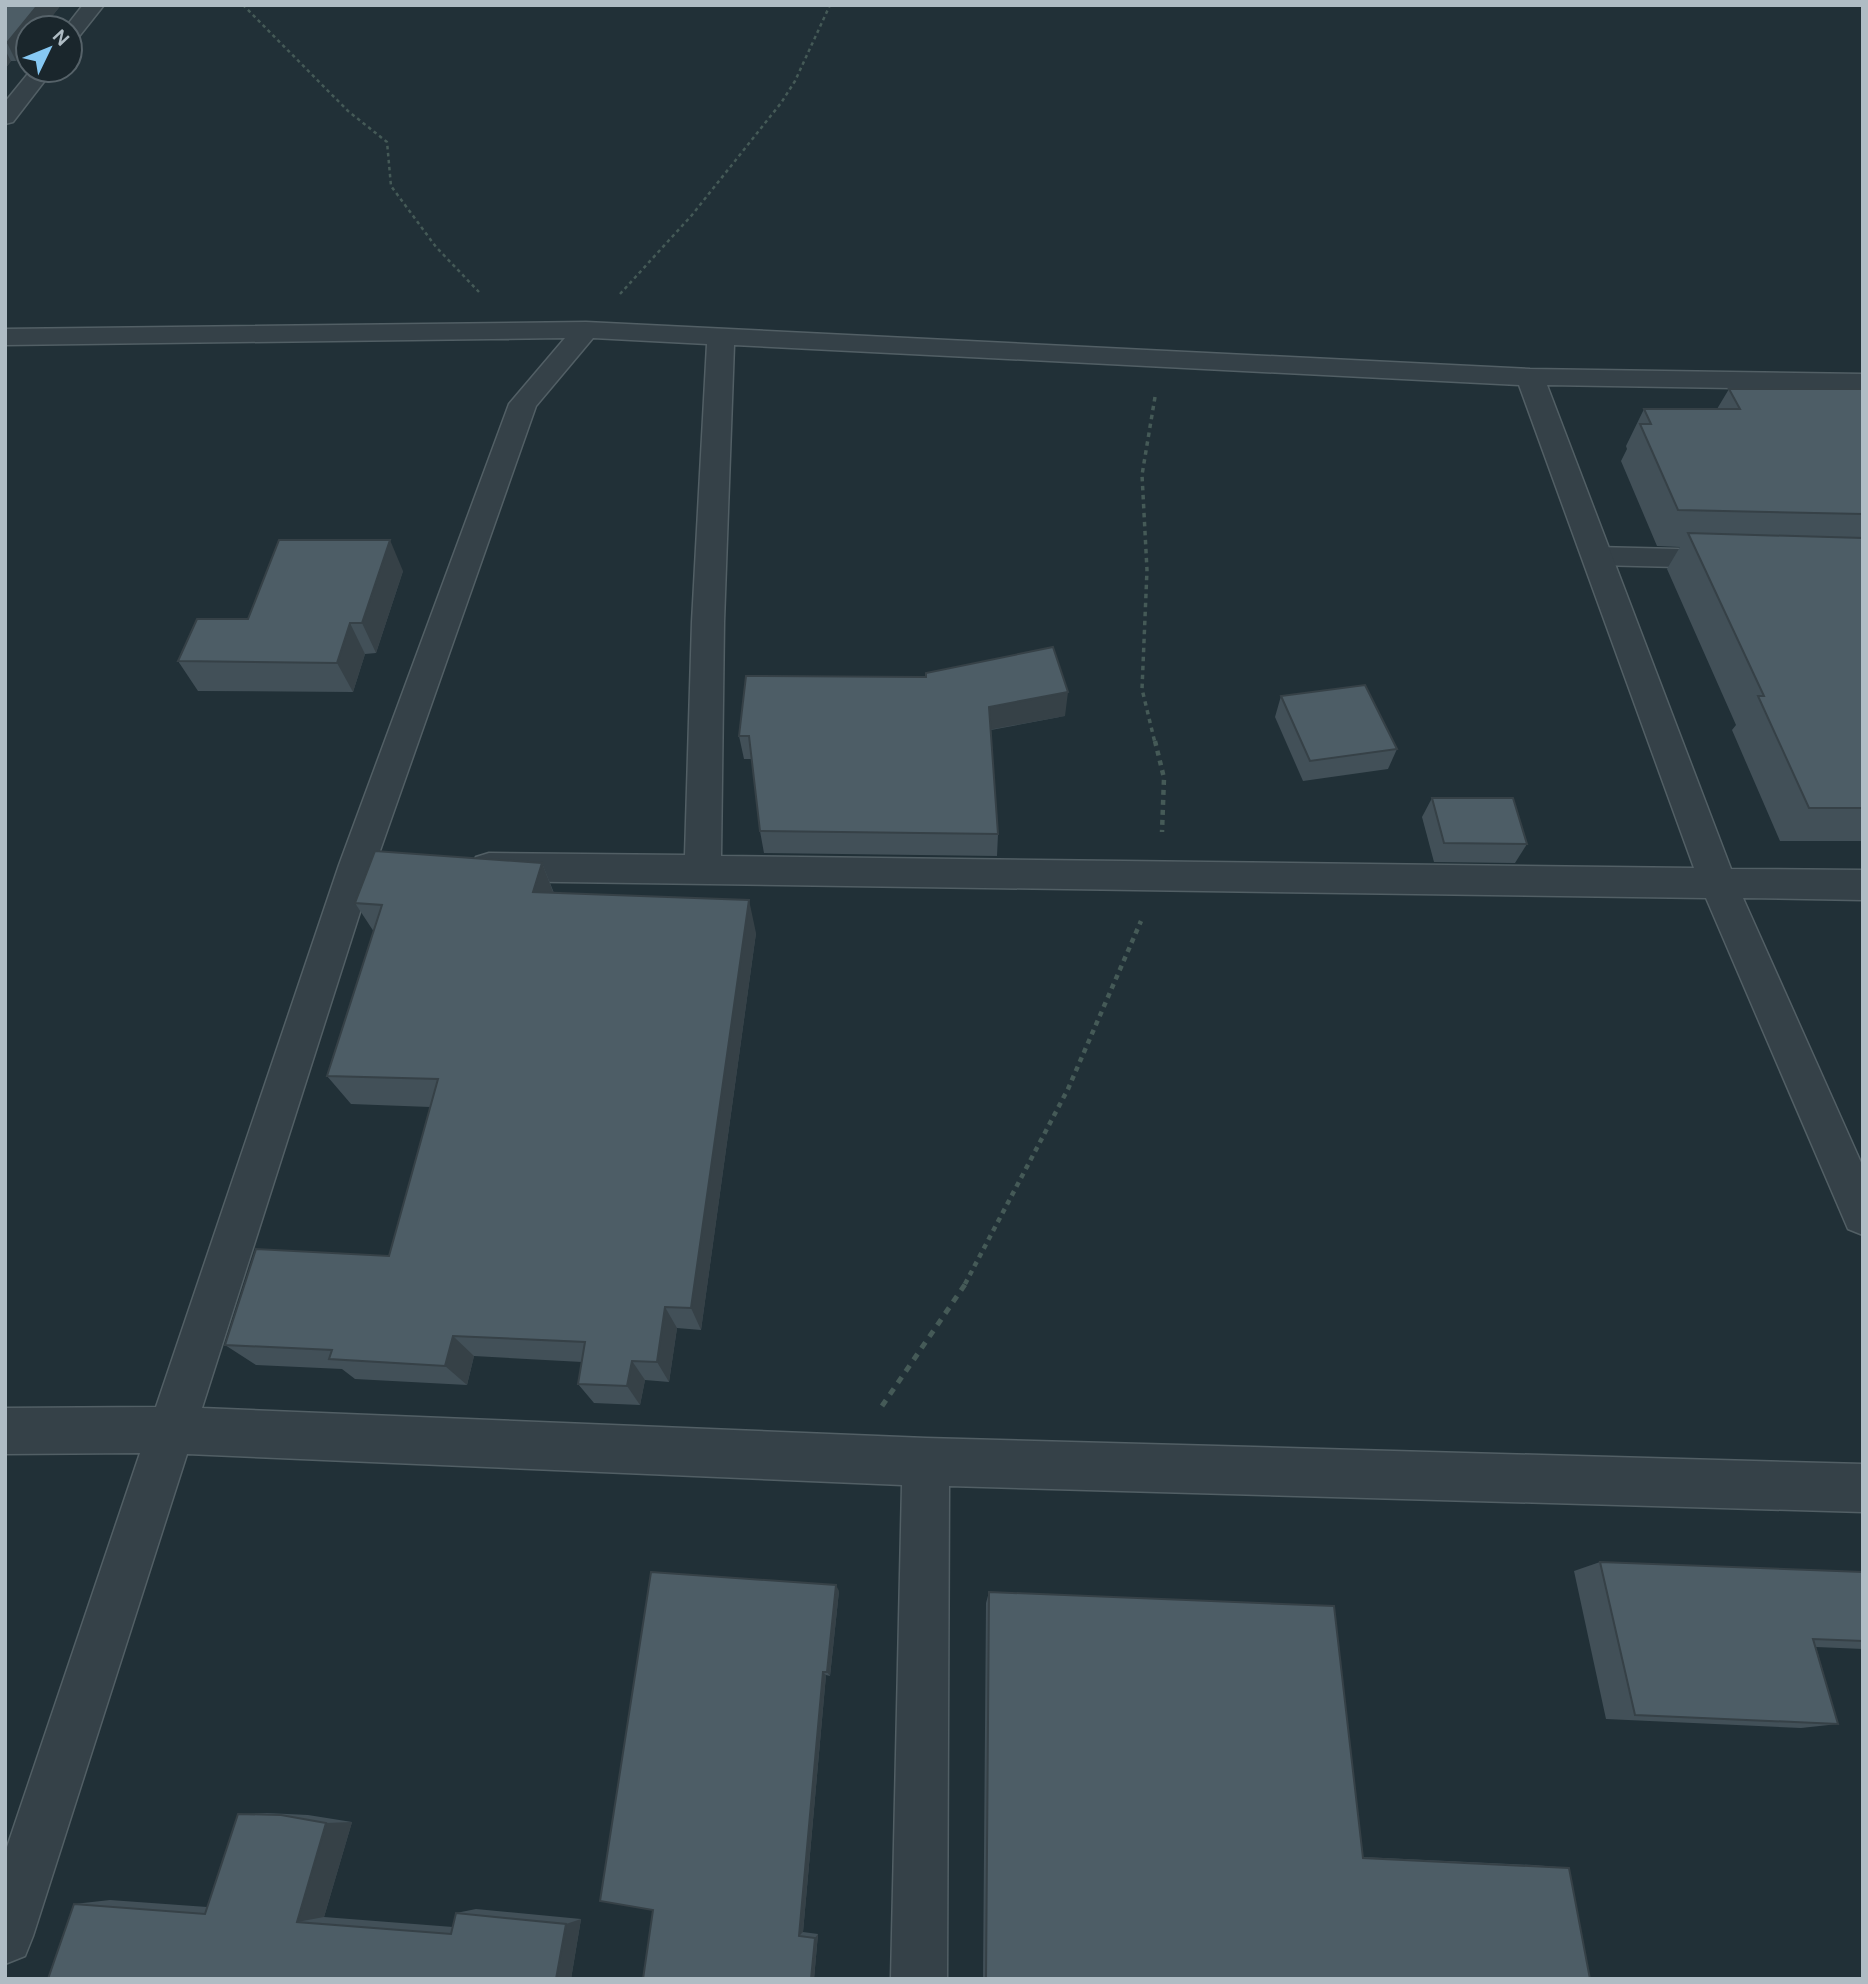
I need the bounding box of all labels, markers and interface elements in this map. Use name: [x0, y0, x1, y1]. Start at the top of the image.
north arrow: [14, 14, 84, 84]
text: N: [47, 24, 75, 51]

